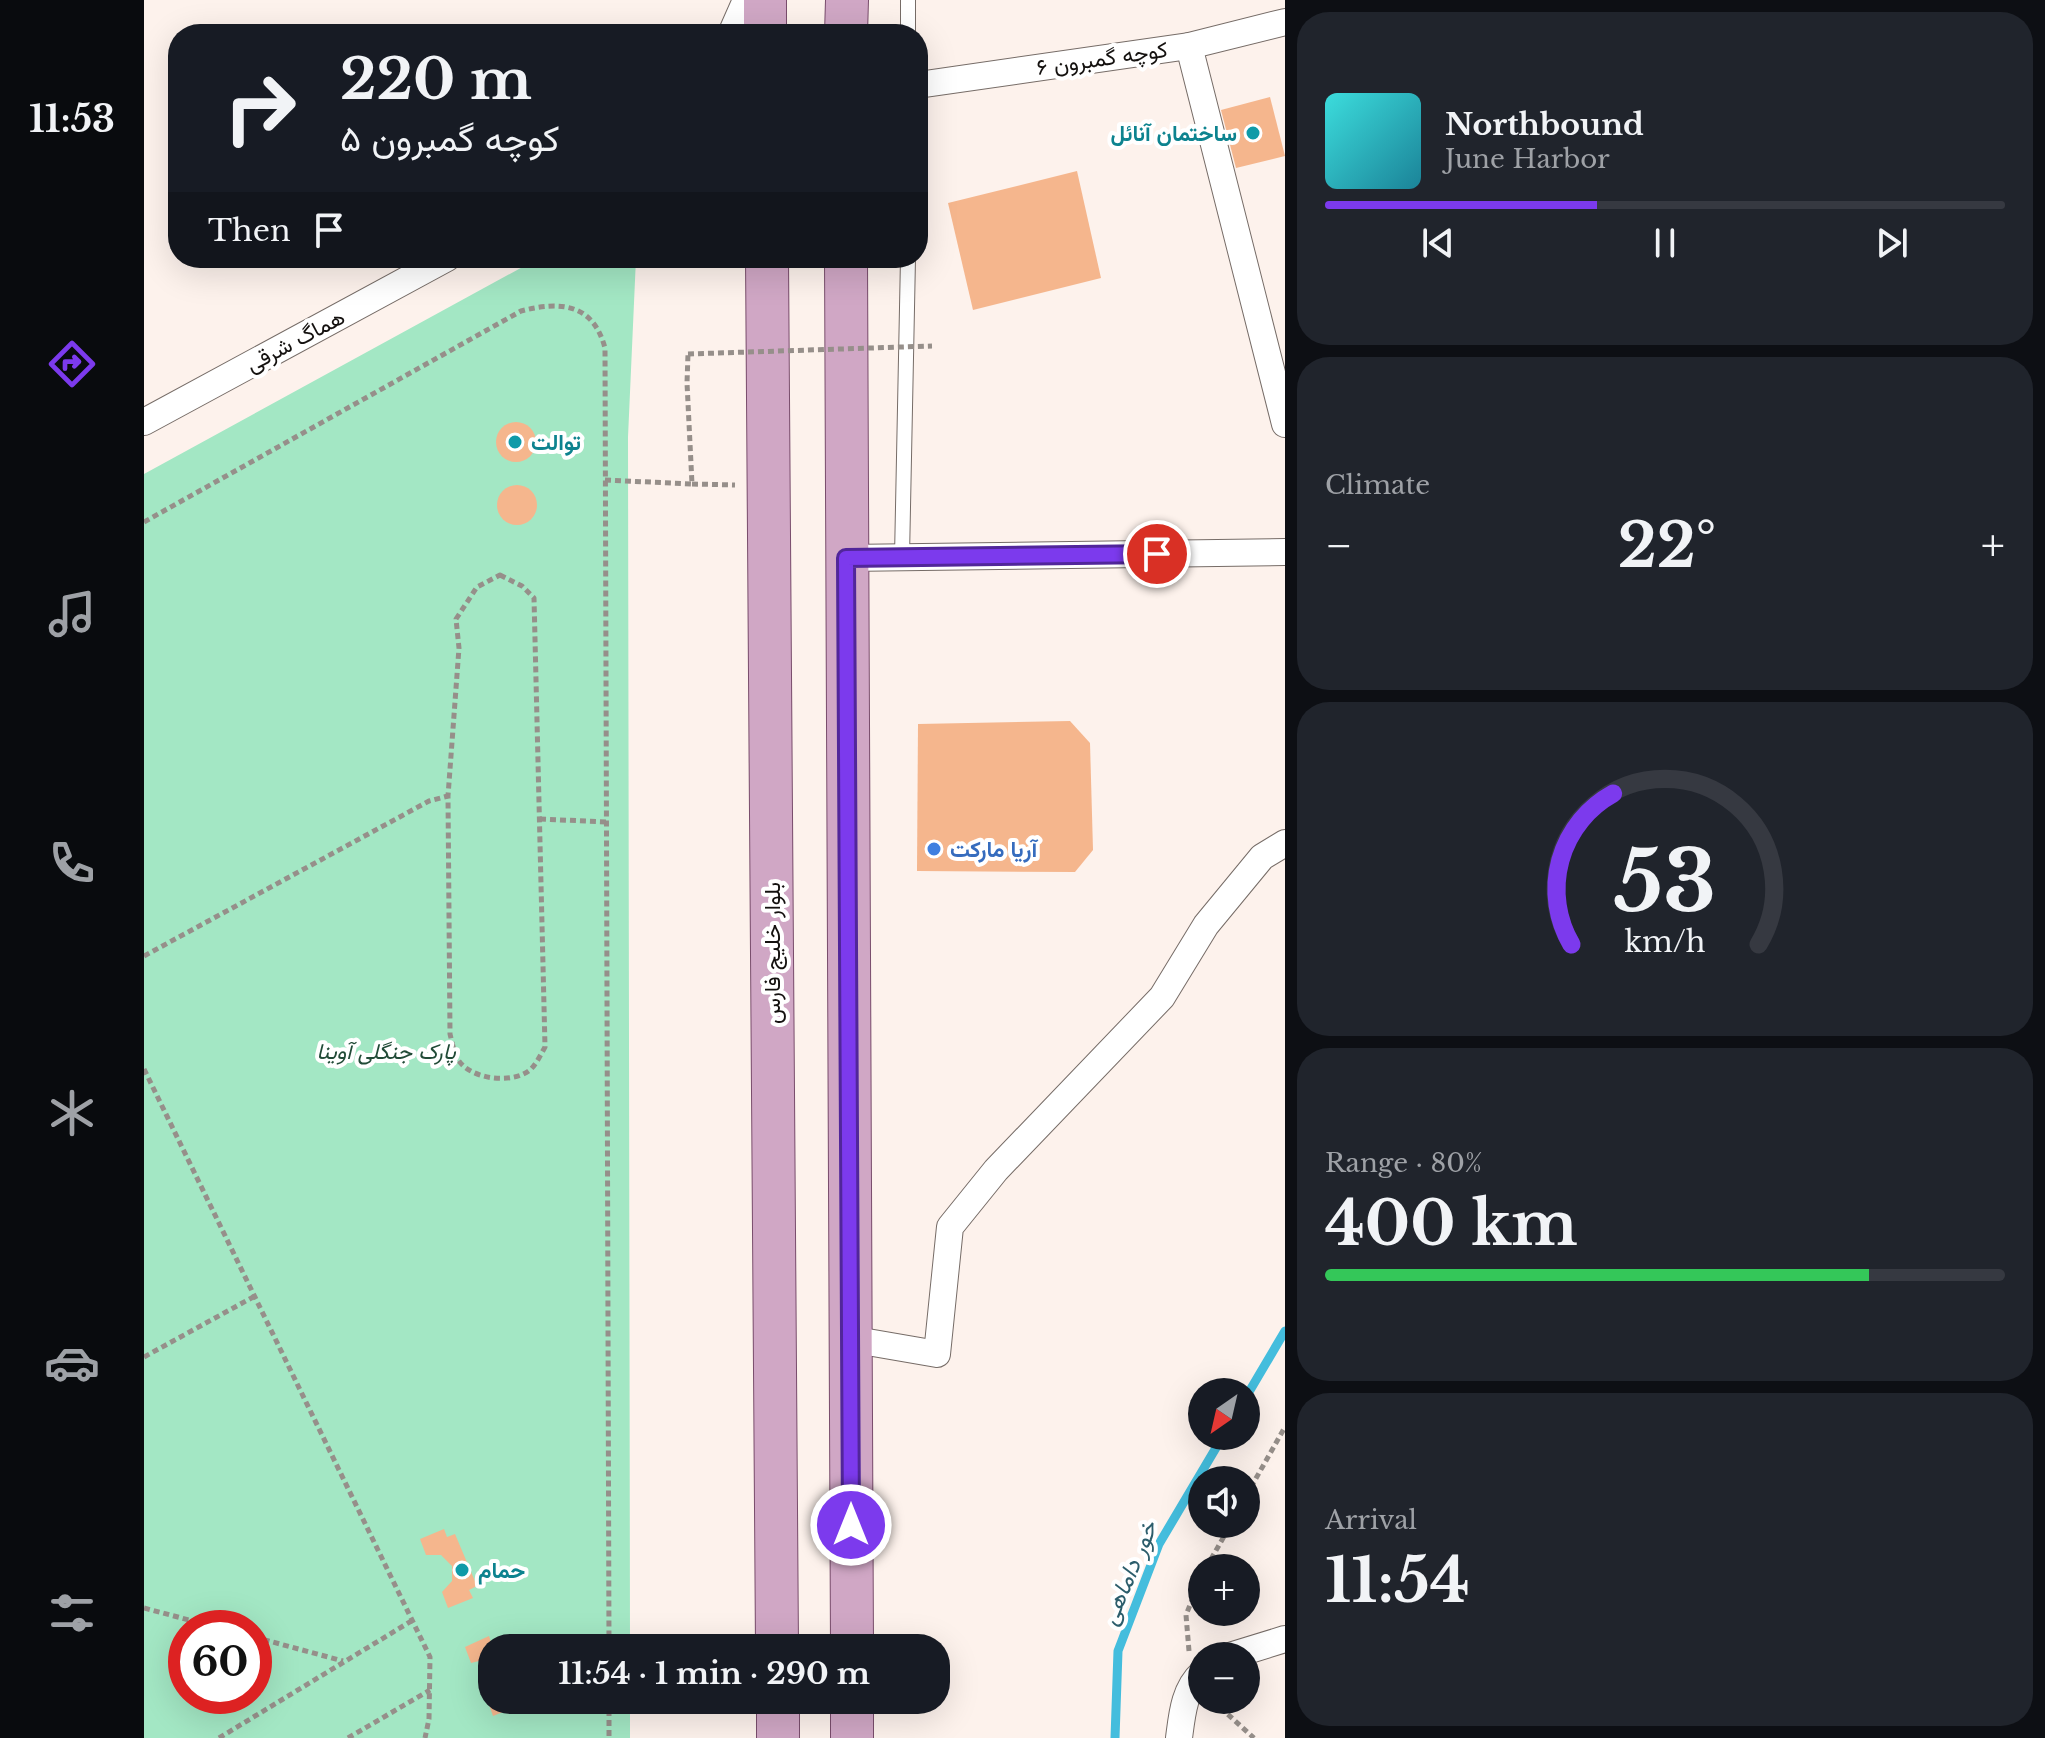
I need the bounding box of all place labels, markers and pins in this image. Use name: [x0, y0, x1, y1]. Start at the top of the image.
place label: ساختمان آنائل: [1111, 120, 1237, 147]
marker: ساختمان آنائل: [1244, 124, 1262, 142]
place label: توالت: [531, 429, 581, 456]
marker: توالت: [506, 433, 524, 451]
pin: [1123, 520, 1191, 588]
place label: آریا مارکت: [950, 836, 1038, 863]
marker: آریا مارکت: [925, 840, 943, 858]
place label: حمام: [478, 1557, 525, 1585]
marker: حمام: [453, 1561, 471, 1579]

